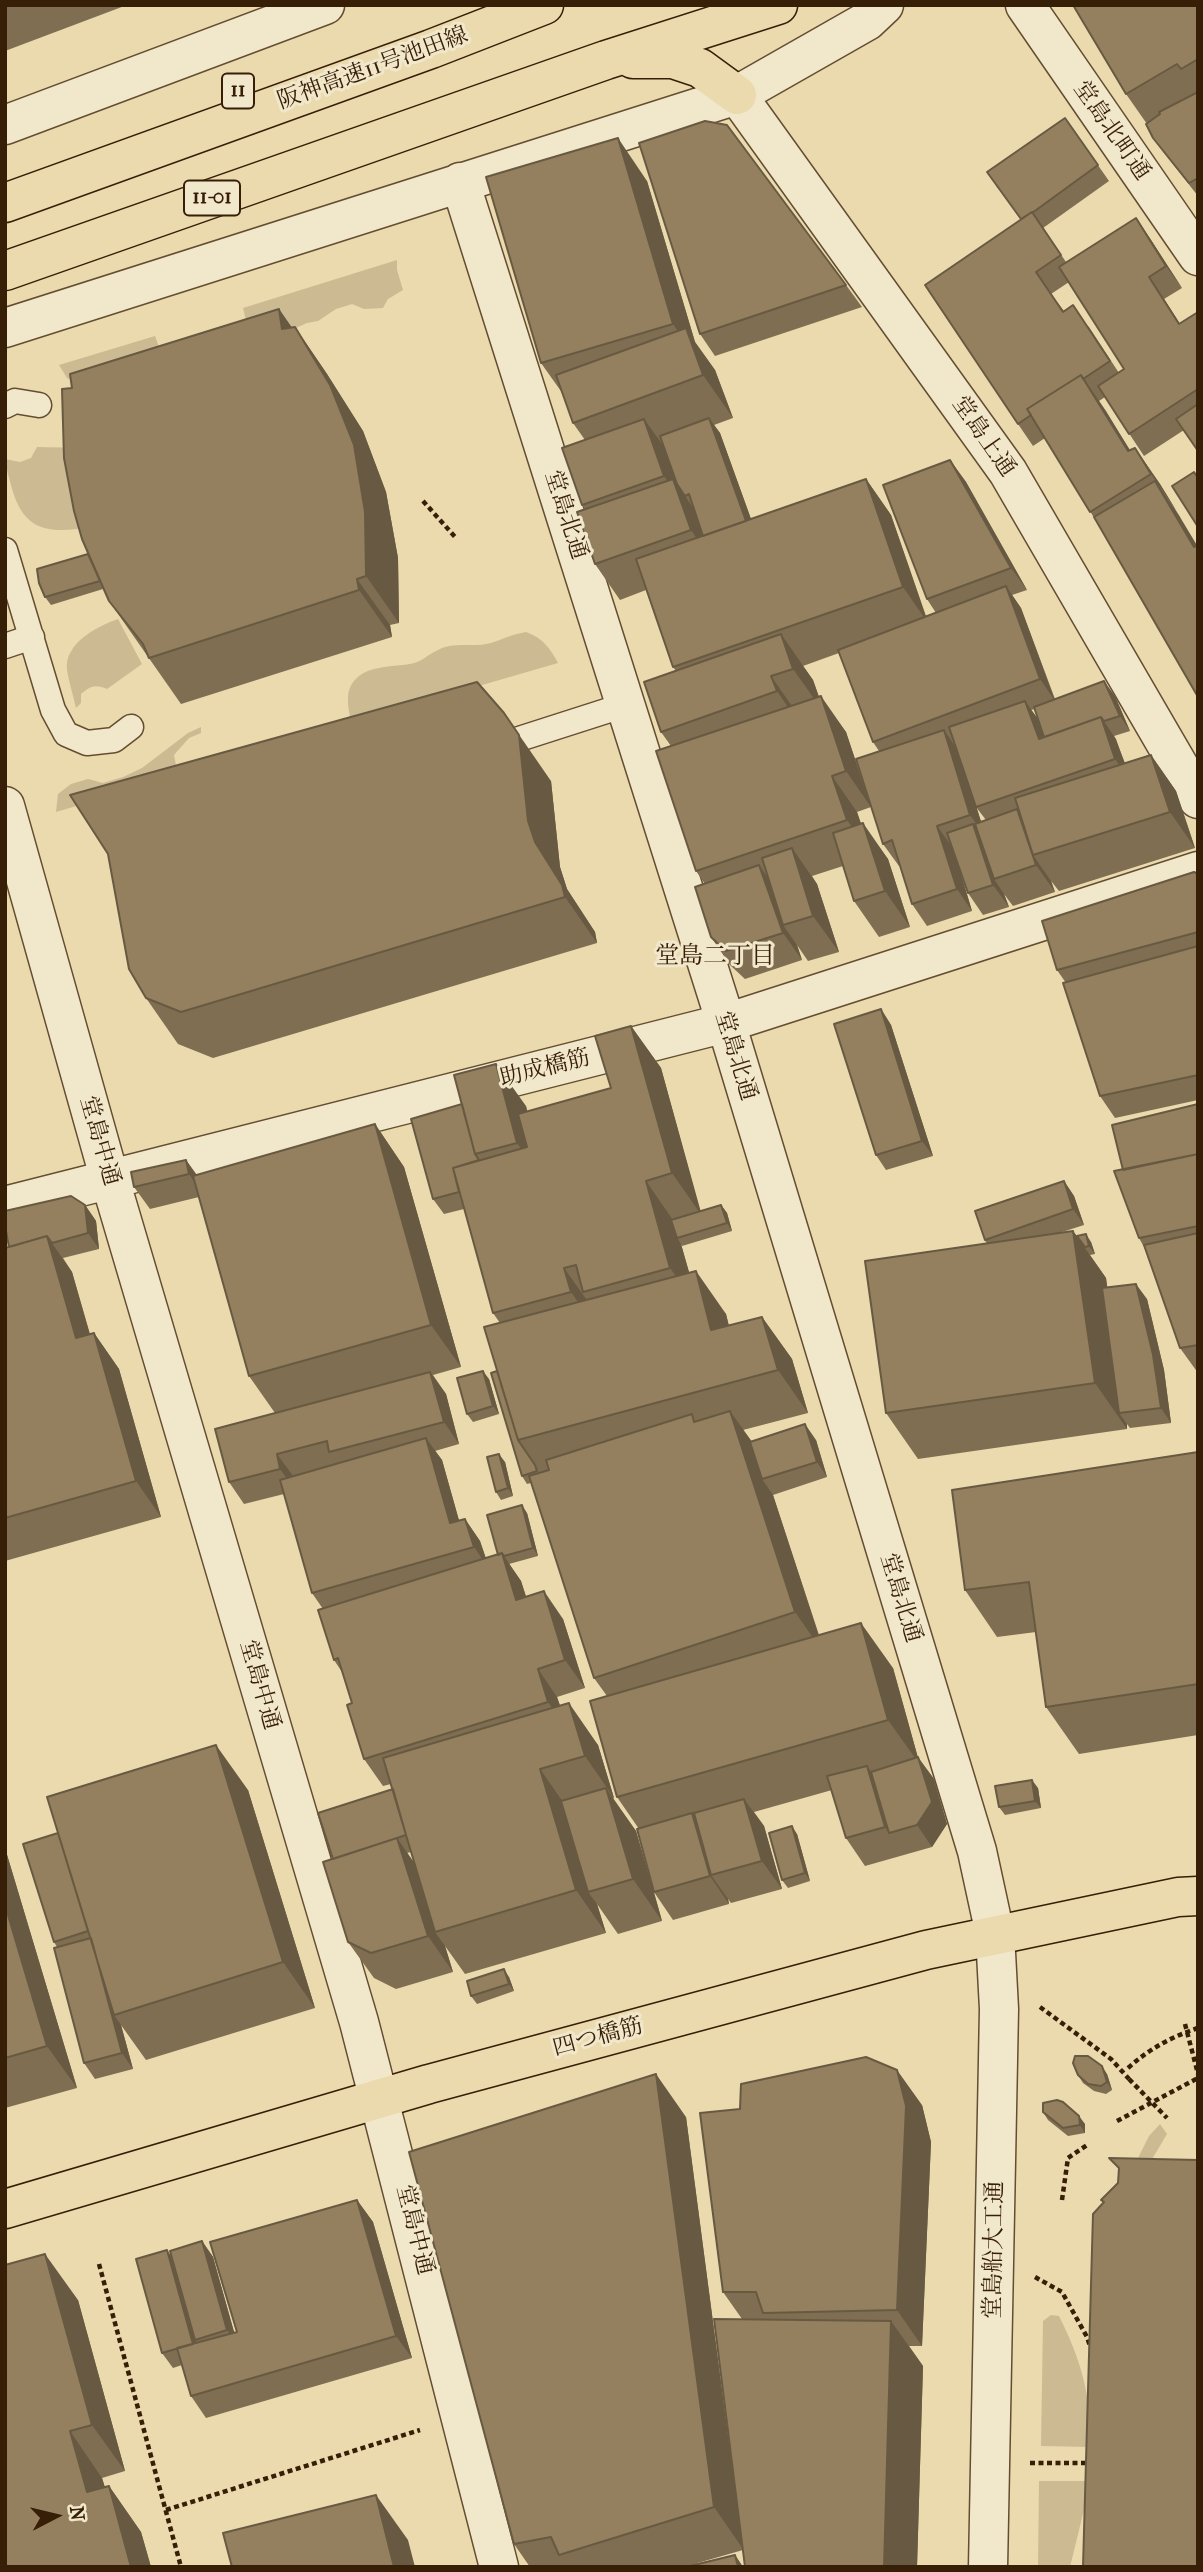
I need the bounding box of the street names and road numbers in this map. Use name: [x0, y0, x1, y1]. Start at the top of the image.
street label: 阪神高速11号池田線: [274, 22, 472, 116]
road number: 11: [222, 74, 254, 108]
street label: 堂島北町通: [1067, 76, 1155, 186]
road number: 11-01: [184, 180, 240, 216]
street label: 堂島上通: [945, 391, 1021, 483]
street label: 堂島北通: [538, 467, 592, 563]
street label: 堂島北通: [708, 1008, 762, 1104]
street label: 助成橋筋: [497, 1044, 593, 1094]
street label: 堂島中通: [73, 1093, 125, 1189]
street label: 堂島北通: [873, 1550, 927, 1646]
street label: 堂島中通: [233, 1637, 285, 1733]
street label: 四つ橋筋: [550, 2013, 646, 2063]
street label: 堂島船大工通: [980, 2181, 1010, 2319]
street label: 堂島中通: [389, 2182, 439, 2278]

